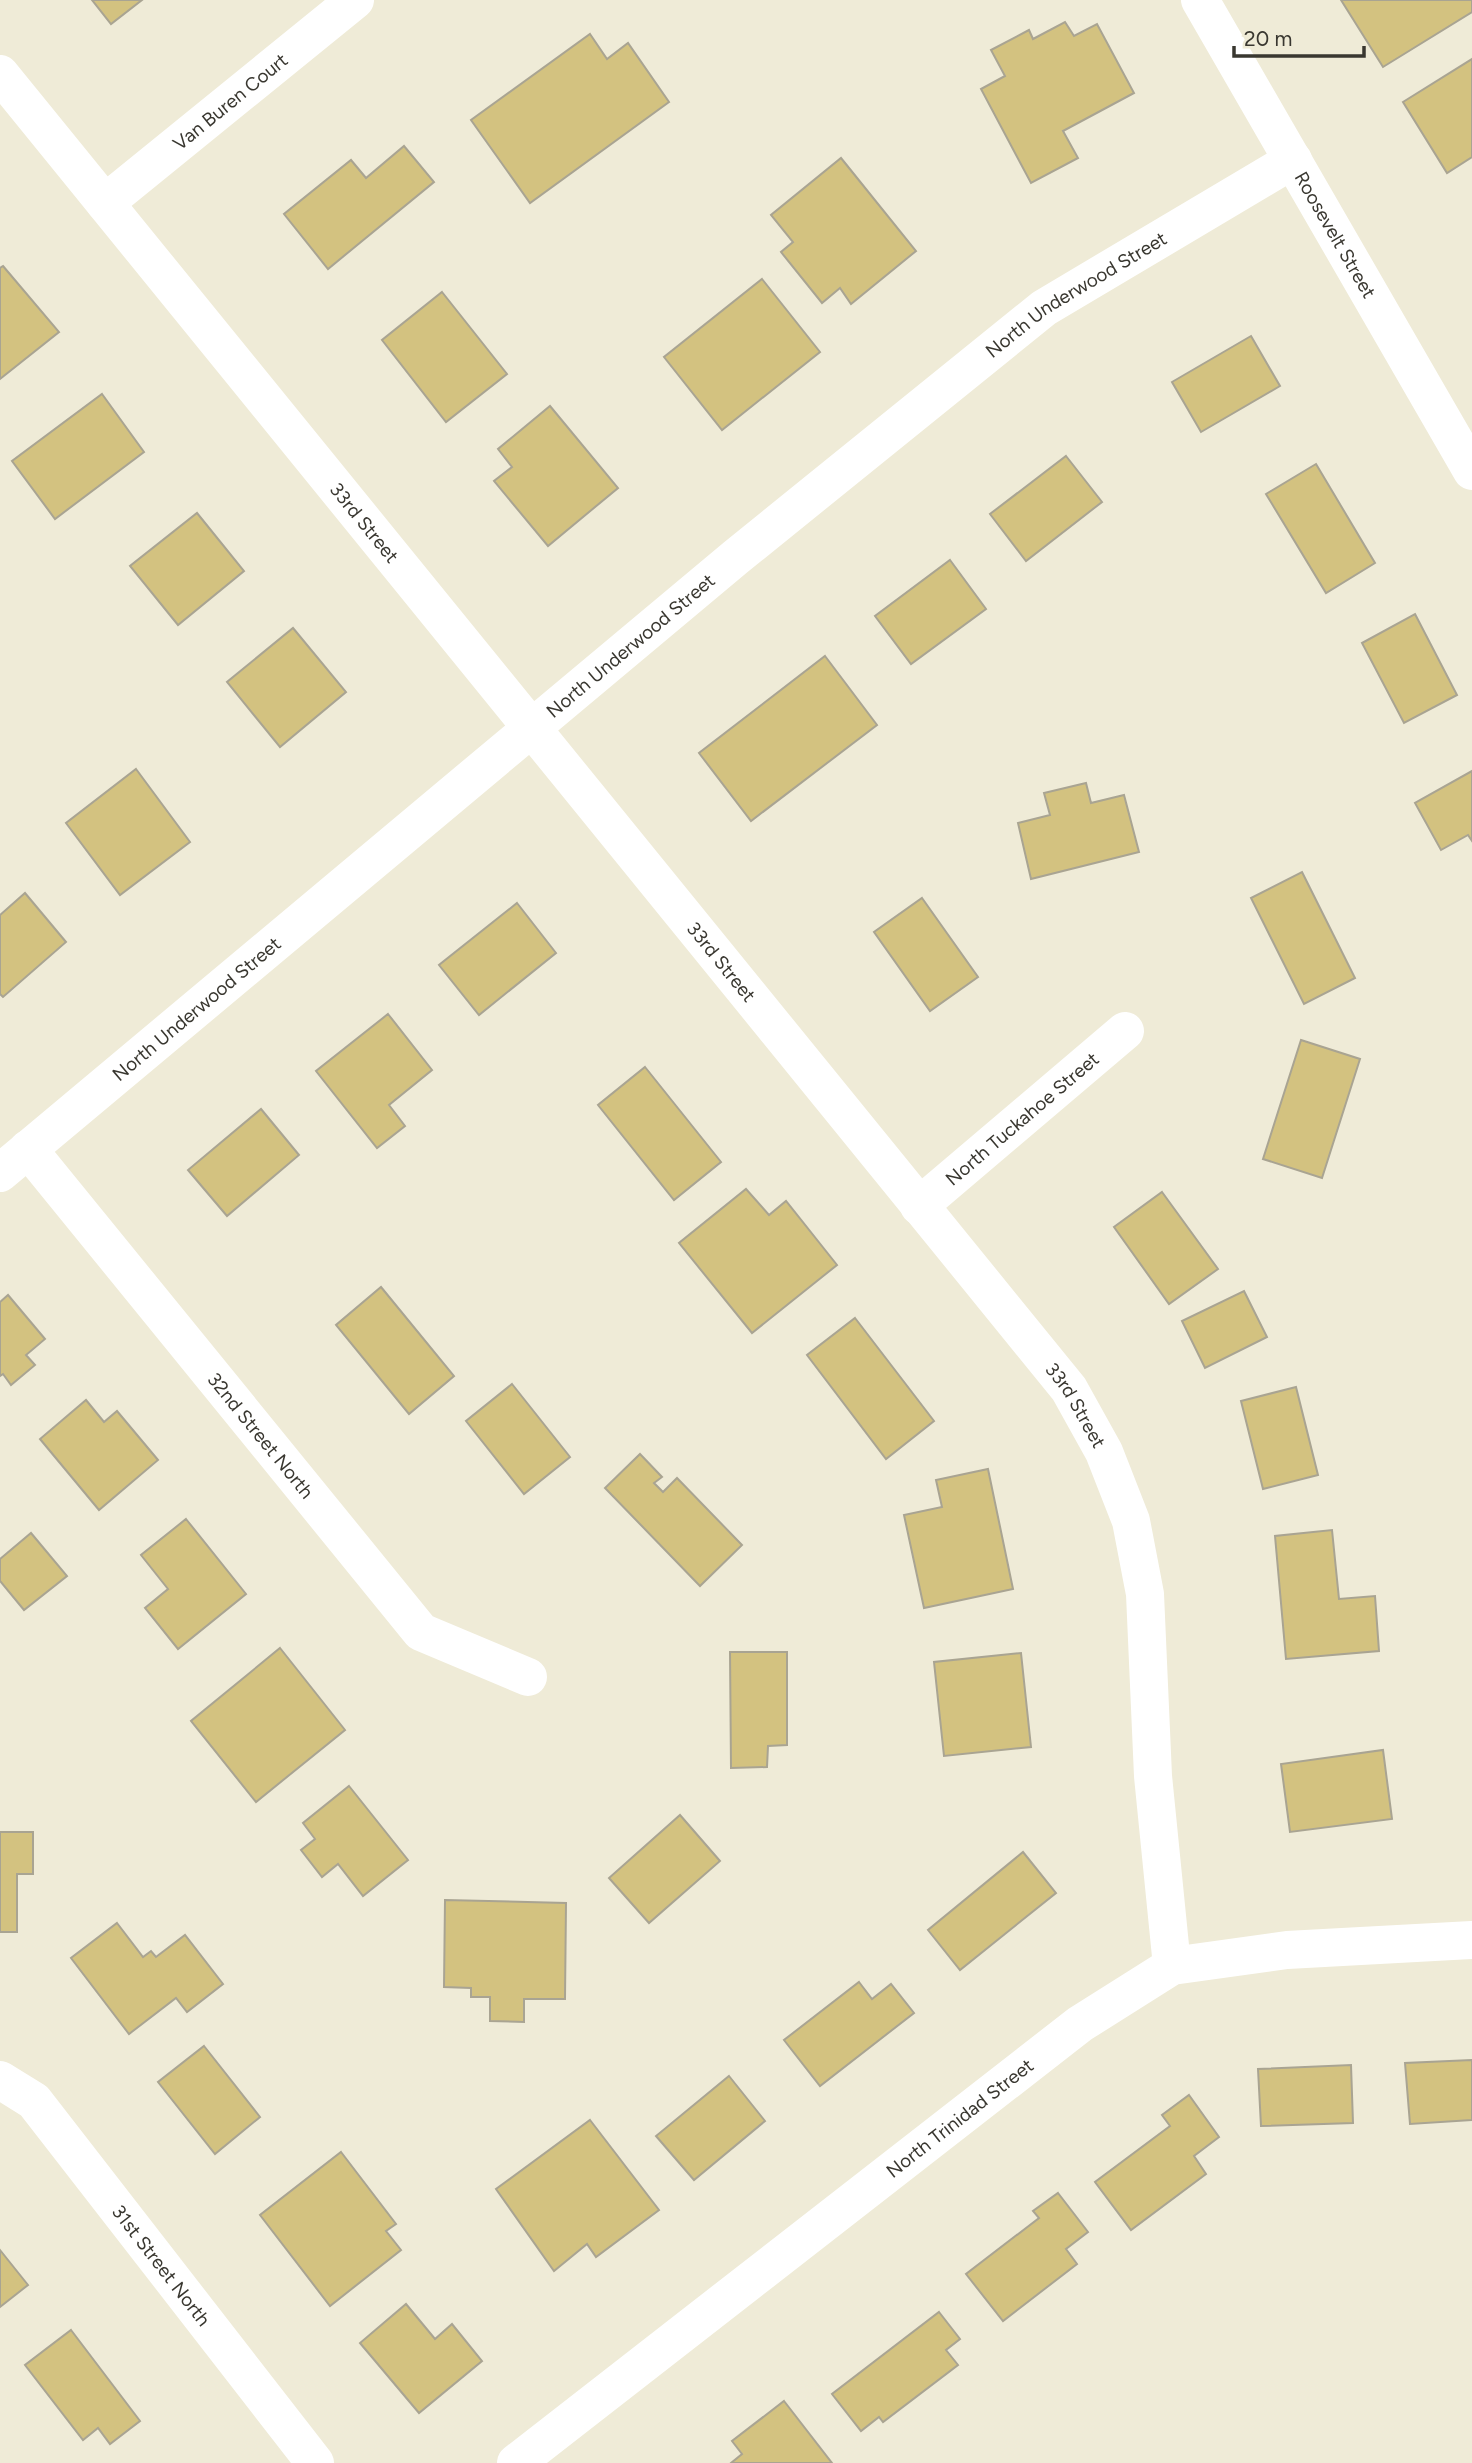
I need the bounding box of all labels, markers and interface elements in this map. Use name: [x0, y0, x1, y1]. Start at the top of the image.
scale bar: [1234, 14, 1364, 58]
text: 20 m: [1244, 26, 1292, 51]
street label: Van Buren Court: [168, 49, 292, 155]
street label: Roosevelt Street: [1290, 168, 1381, 302]
street label: North Underwood Street: [981, 227, 1171, 363]
street label: 33rd Street: [325, 478, 403, 567]
street label: North Underwood Street: [542, 569, 720, 723]
street label: 33rd Street: [682, 917, 761, 1007]
street label: North Underwood Street: [108, 932, 286, 1086]
street label: North Tuckahoe Street: [941, 1047, 1104, 1190]
street label: 33rd Street: [1040, 1358, 1110, 1452]
street label: 32nd Street North: [203, 1368, 318, 1503]
street label: North Trinidad Street: [882, 2054, 1038, 2183]
street label: 31st Street North: [107, 2201, 215, 2331]

